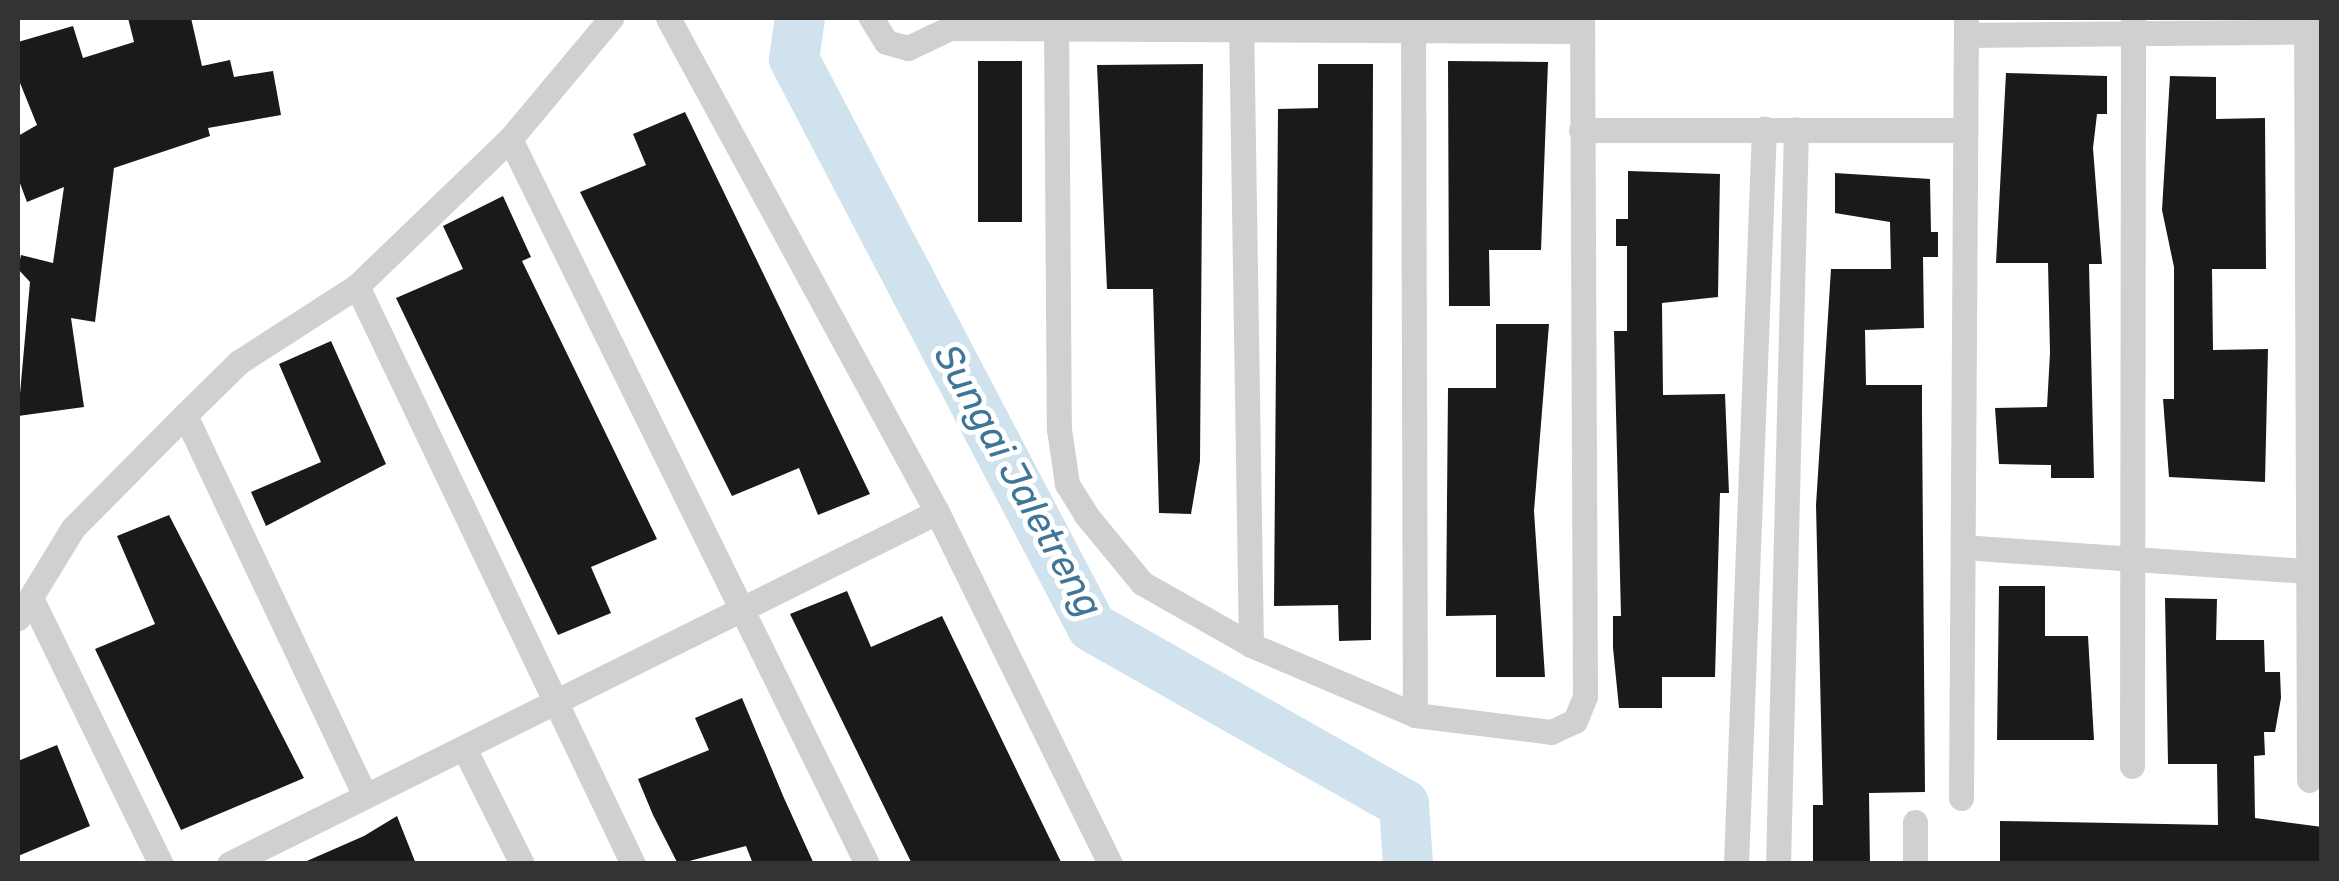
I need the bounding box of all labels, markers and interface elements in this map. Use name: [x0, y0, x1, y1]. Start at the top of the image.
water label: Sungai Jaletreng: [924, 336, 1112, 626]

